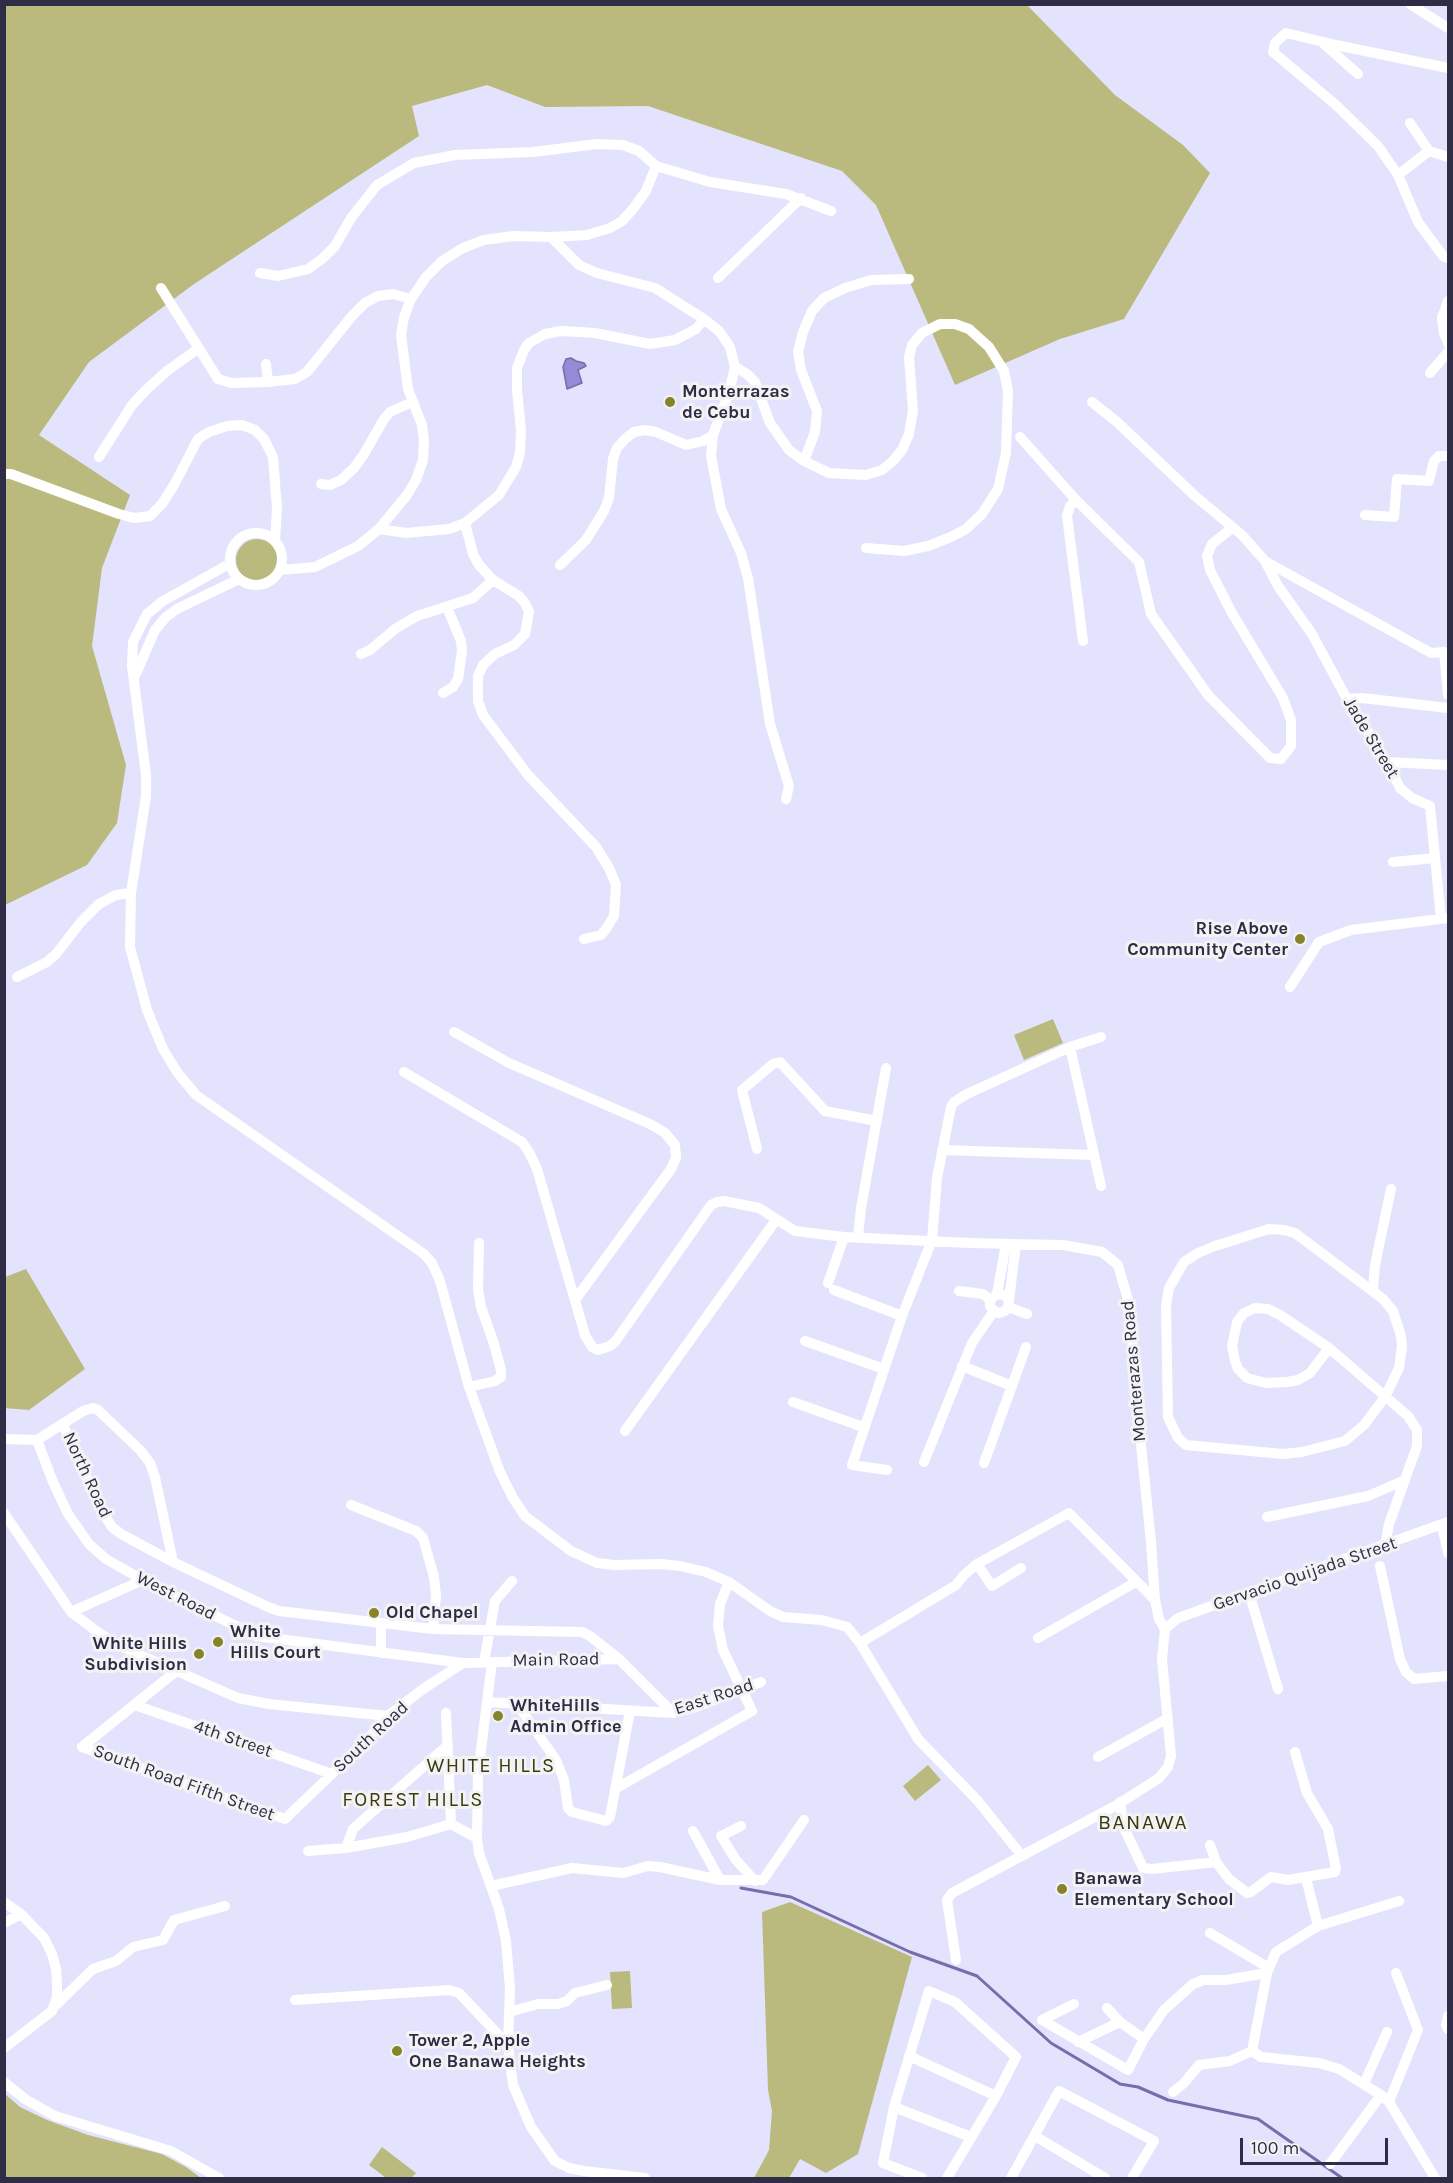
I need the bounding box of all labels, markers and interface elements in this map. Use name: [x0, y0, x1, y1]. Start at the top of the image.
place label: Monterrazas de Cebu: [682, 381, 789, 424]
marker: Monterrazas de Cebu: [663, 395, 677, 409]
street label: Jade Street: [1338, 694, 1404, 782]
place label: Rise Above Community Center: [1127, 918, 1288, 960]
marker: Rise Above Community Center: [1293, 932, 1307, 946]
street label: Monterazas Road: [1117, 1299, 1151, 1443]
street label: North Road: [58, 1429, 116, 1521]
street label: Gervacio Quijada Street: [1210, 1532, 1400, 1616]
street label: West Road: [132, 1567, 220, 1625]
place label: Old Chapel: [386, 1602, 479, 1624]
marker: Old Chapel: [367, 1606, 381, 1620]
place label: White Hills Court: [230, 1621, 321, 1664]
place label: White Hills Subdivision: [84, 1633, 187, 1676]
marker: White Hills Court: [211, 1635, 225, 1649]
marker: White Hills Subdivision: [192, 1647, 206, 1661]
street label: Main Road: [512, 1648, 600, 1672]
street label: East Road: [672, 1674, 756, 1720]
place label: WhiteHills Admin Office: [510, 1695, 622, 1738]
street label: South Road: [329, 1697, 413, 1777]
marker: WhiteHills Admin Office: [491, 1709, 505, 1723]
street label: 4th Street: [191, 1716, 275, 1762]
street label: South Road Fifth Street: [90, 1740, 278, 1826]
district label: WHITE HILLS: [426, 1754, 556, 1778]
district label: FOREST HILLS: [342, 1788, 484, 1812]
district label: BANAWA: [1098, 1810, 1188, 1836]
place label: Banawa Elementary School: [1074, 1868, 1234, 1910]
marker: Banawa Elementary School: [1055, 1882, 1069, 1896]
place label: Tower 2, Apple One Banawa Heights: [409, 2030, 586, 2072]
marker: Tower 2, Apple One Banawa Heights: [390, 2044, 404, 2058]
scale bar: [1243, 2126, 1392, 2164]
text: 100 m: [1251, 2137, 1299, 2159]

